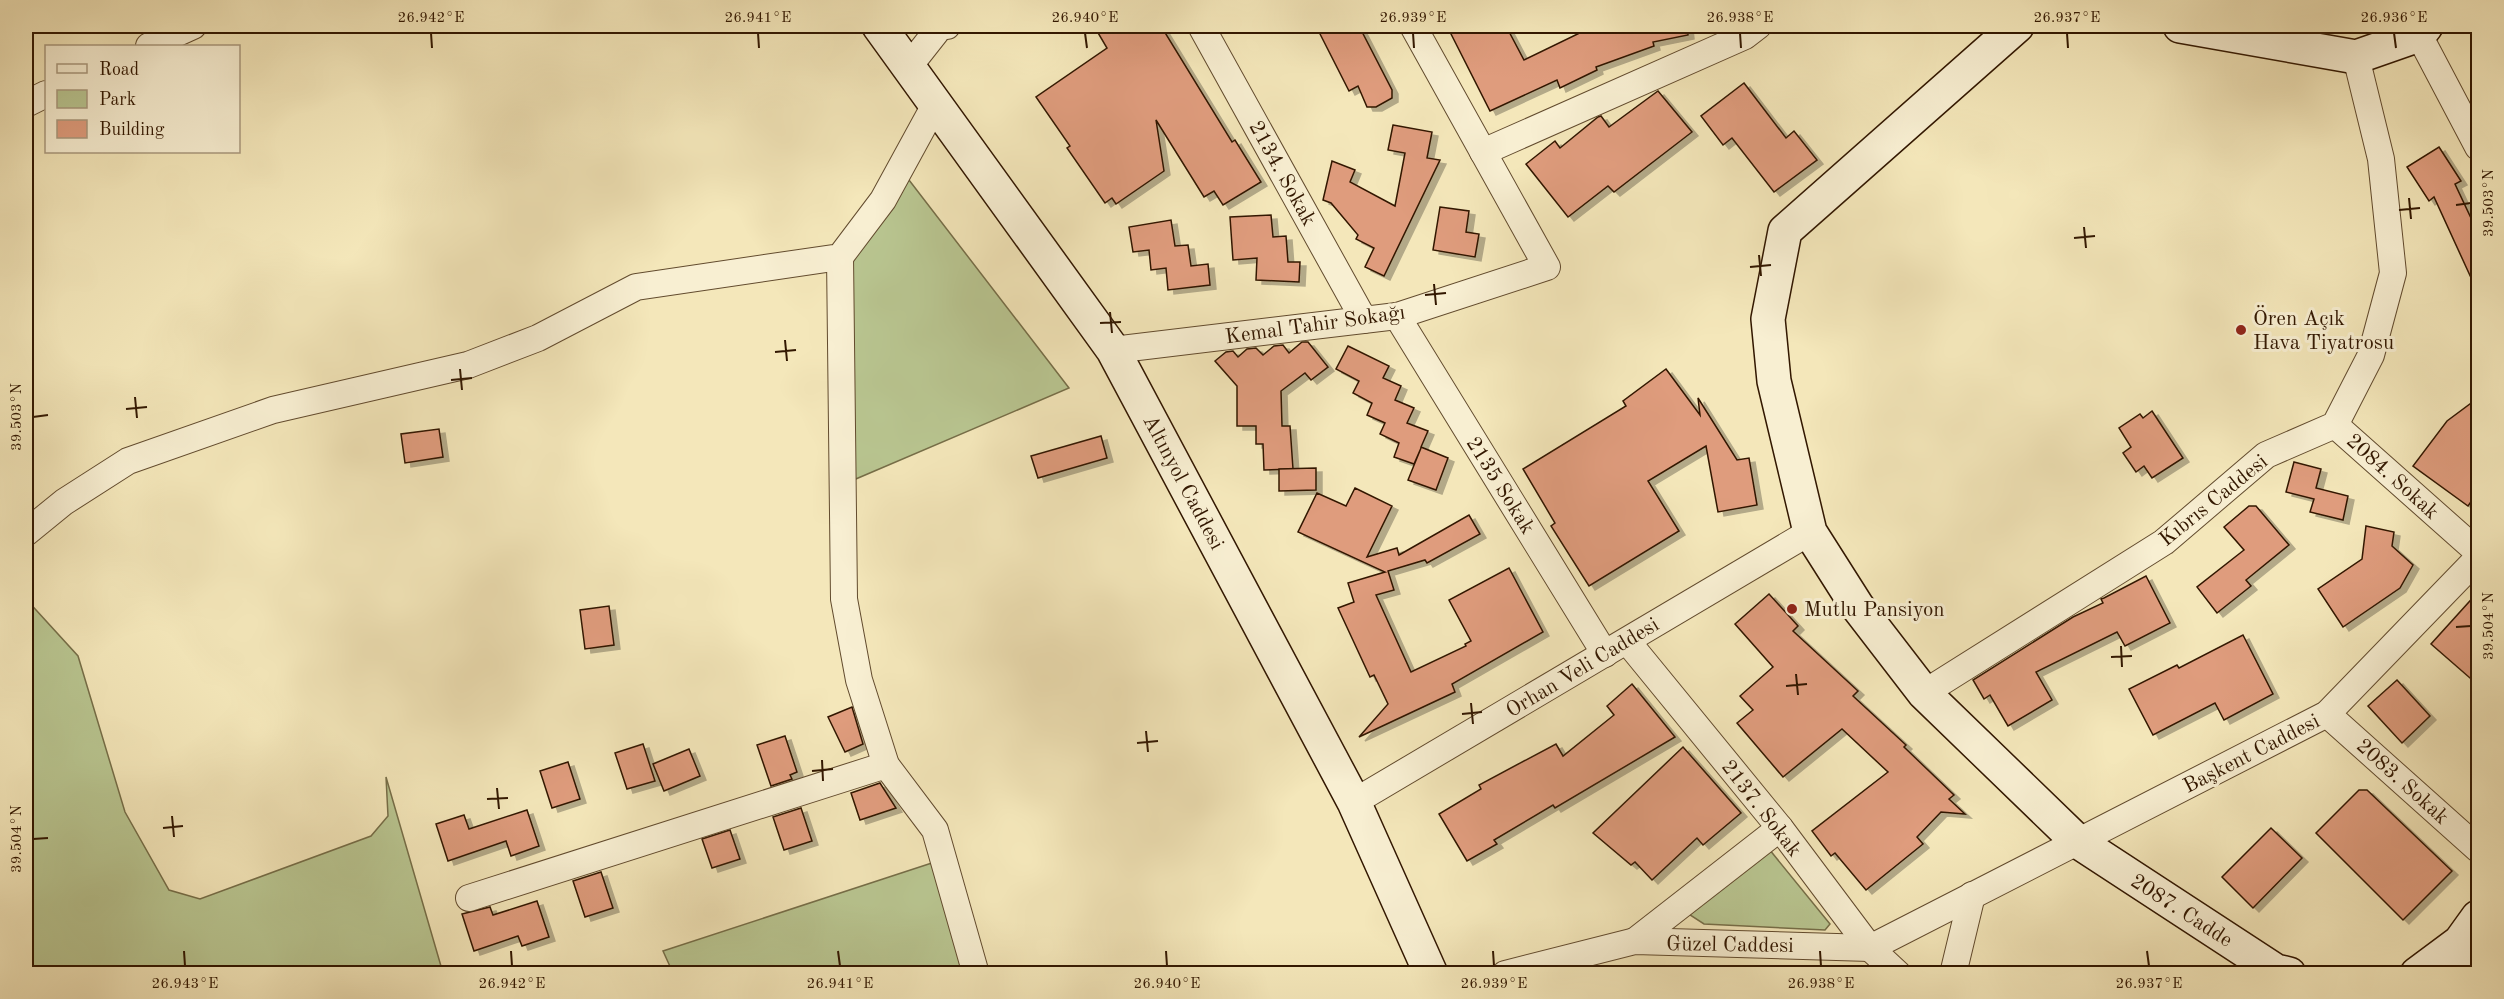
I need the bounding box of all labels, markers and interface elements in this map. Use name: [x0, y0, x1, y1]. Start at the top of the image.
text: 26.942°E: [398, 11, 464, 26]
text: 26.941°E: [725, 11, 791, 26]
text: 26.940°E: [1052, 11, 1118, 26]
text: 26.939°E: [1380, 11, 1446, 26]
text: 26.938°E: [1707, 11, 1773, 26]
text: 26.937°E: [2034, 11, 2100, 26]
text: 26.936°E: [2361, 11, 2427, 26]
legend: [45, 45, 240, 153]
text: Road: [99, 61, 139, 79]
text: Park: [99, 91, 136, 109]
street label: 2134. Sokak: [1244, 118, 1319, 230]
text: Building: [99, 121, 165, 139]
text: 39.503°N: [2482, 169, 2497, 237]
street label: Kemal Tahir Sokağı: [1224, 302, 1407, 349]
place label: Ören Açık Hava Tiyatrosu: [2253, 305, 2394, 354]
marker: Ören Açık Hava Tiyatrosu: [2234, 323, 2248, 337]
text: 39.503°N: [10, 383, 25, 451]
street label: Altınyol Caddesi: [1138, 412, 1227, 553]
street label: 2084. Sokak: [2342, 430, 2442, 524]
street label: 2135 Sokak: [1462, 433, 1538, 538]
street label: Kıbrıs Caddesi: [2156, 451, 2272, 551]
text: 39.504°N: [2482, 592, 2497, 660]
place label: Mutlu Pansiyon: [1804, 600, 1945, 621]
marker: Mutlu Pansiyon: [1785, 602, 1799, 616]
street label: Orhan Veli Caddesi: [1503, 614, 1663, 722]
street label: Başkent Caddesi: [2180, 711, 2323, 798]
street label: 2083. Sokak: [2352, 735, 2452, 829]
street label: 2137. Sokak: [1717, 757, 1805, 861]
text: 39.504°N: [10, 805, 25, 873]
street label: 2087. Cadde: [2127, 871, 2236, 952]
street label: Güzel Caddesi: [1666, 934, 1794, 957]
text: 26.943°E: [152, 977, 218, 992]
text: 26.942°E: [479, 977, 545, 992]
text: 26.941°E: [807, 977, 873, 992]
text: 26.940°E: [1134, 977, 1200, 992]
text: 26.939°E: [1461, 977, 1527, 992]
text: 26.938°E: [1788, 977, 1854, 992]
text: 26.937°E: [2116, 977, 2182, 992]

